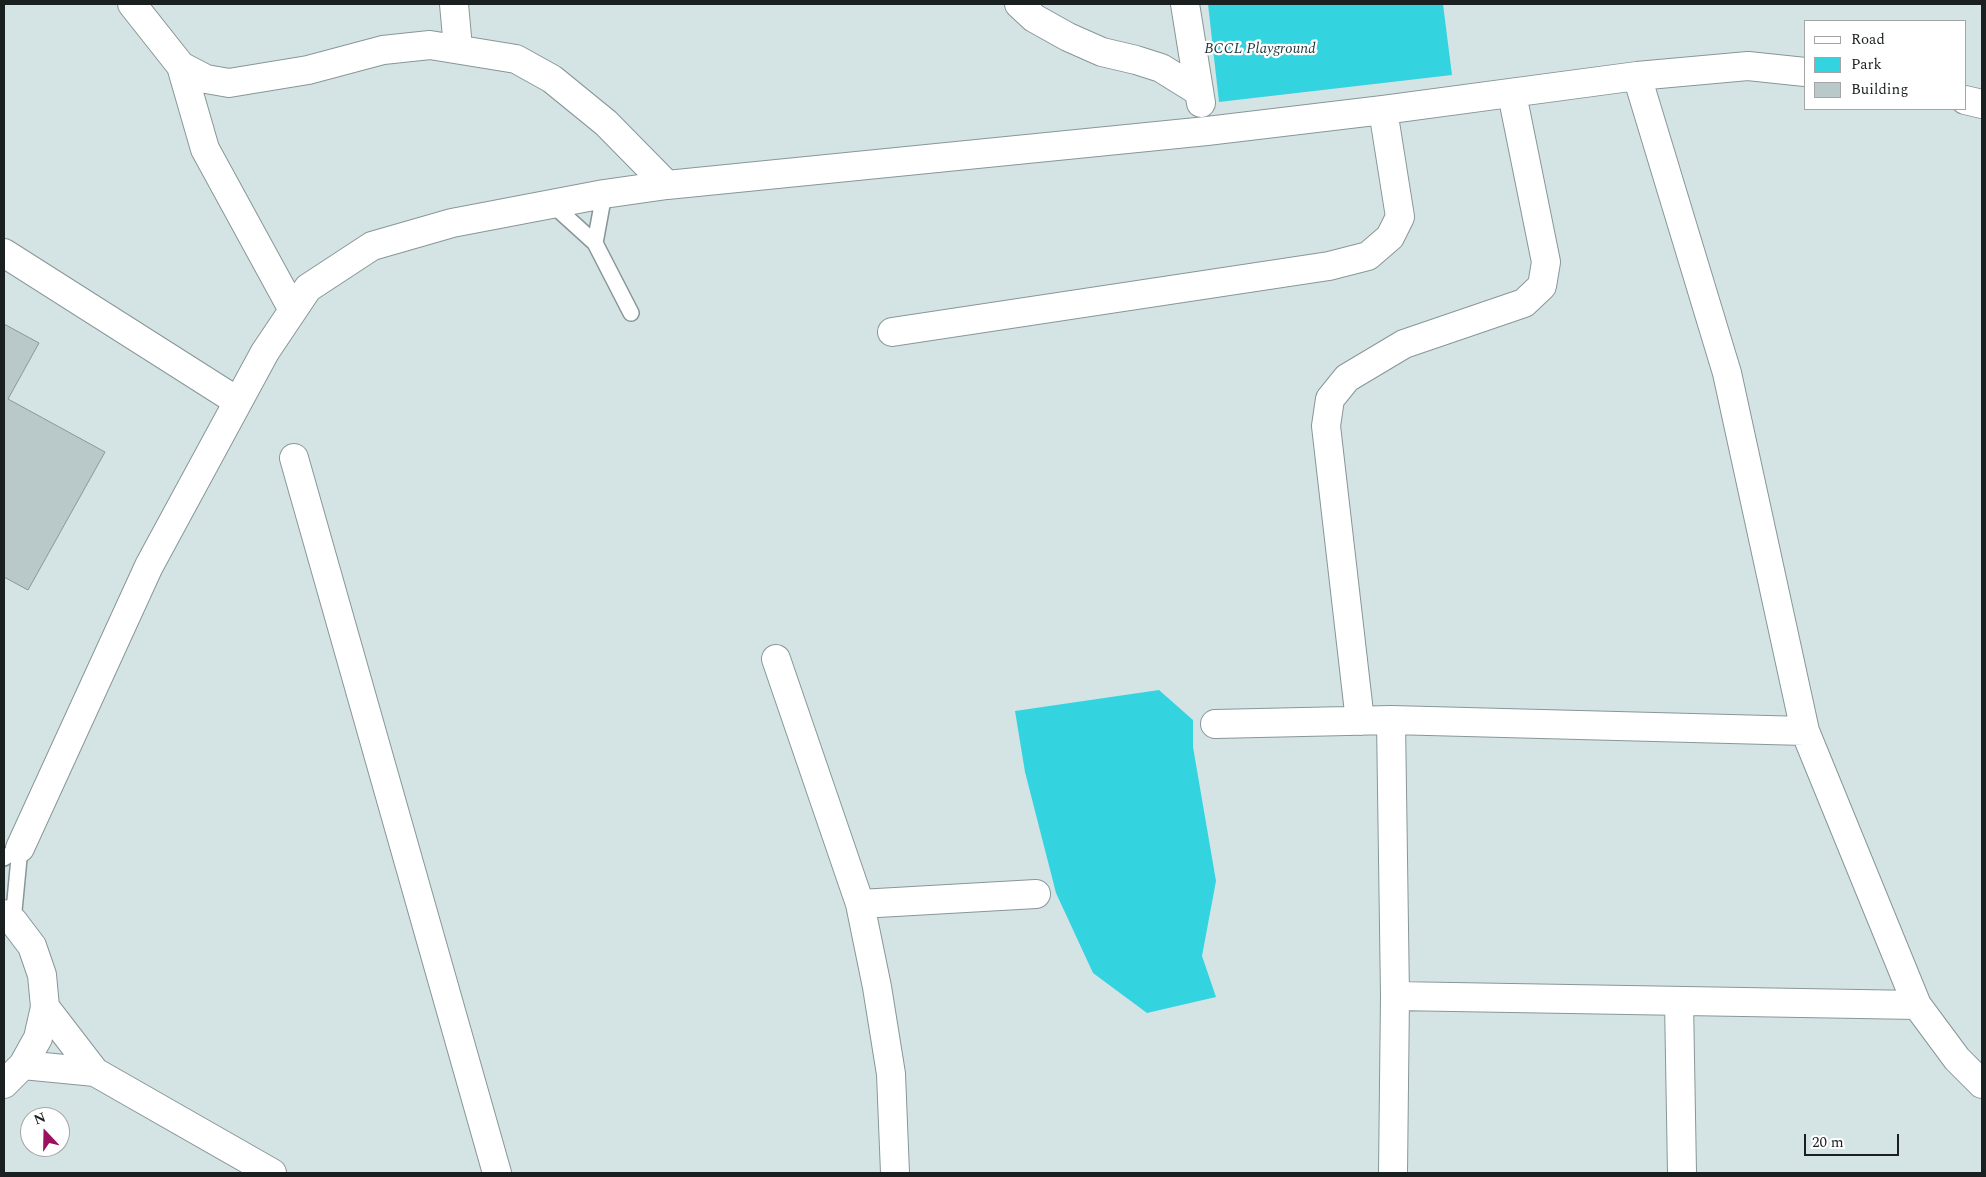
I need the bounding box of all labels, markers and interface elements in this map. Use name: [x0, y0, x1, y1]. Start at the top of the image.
legend: [1804, 20, 1966, 110]
text: Road: [1851, 28, 1885, 51]
park label: BCCL Playground: [1204, 41, 1316, 59]
text: Park: [1851, 53, 1882, 76]
text: Building: [1851, 78, 1908, 101]
north arrow: [20, 1107, 70, 1157]
text: N: [31, 1107, 49, 1130]
scale bar: [1806, 1124, 1901, 1156]
text: 20 m: [1812, 1131, 1844, 1154]

